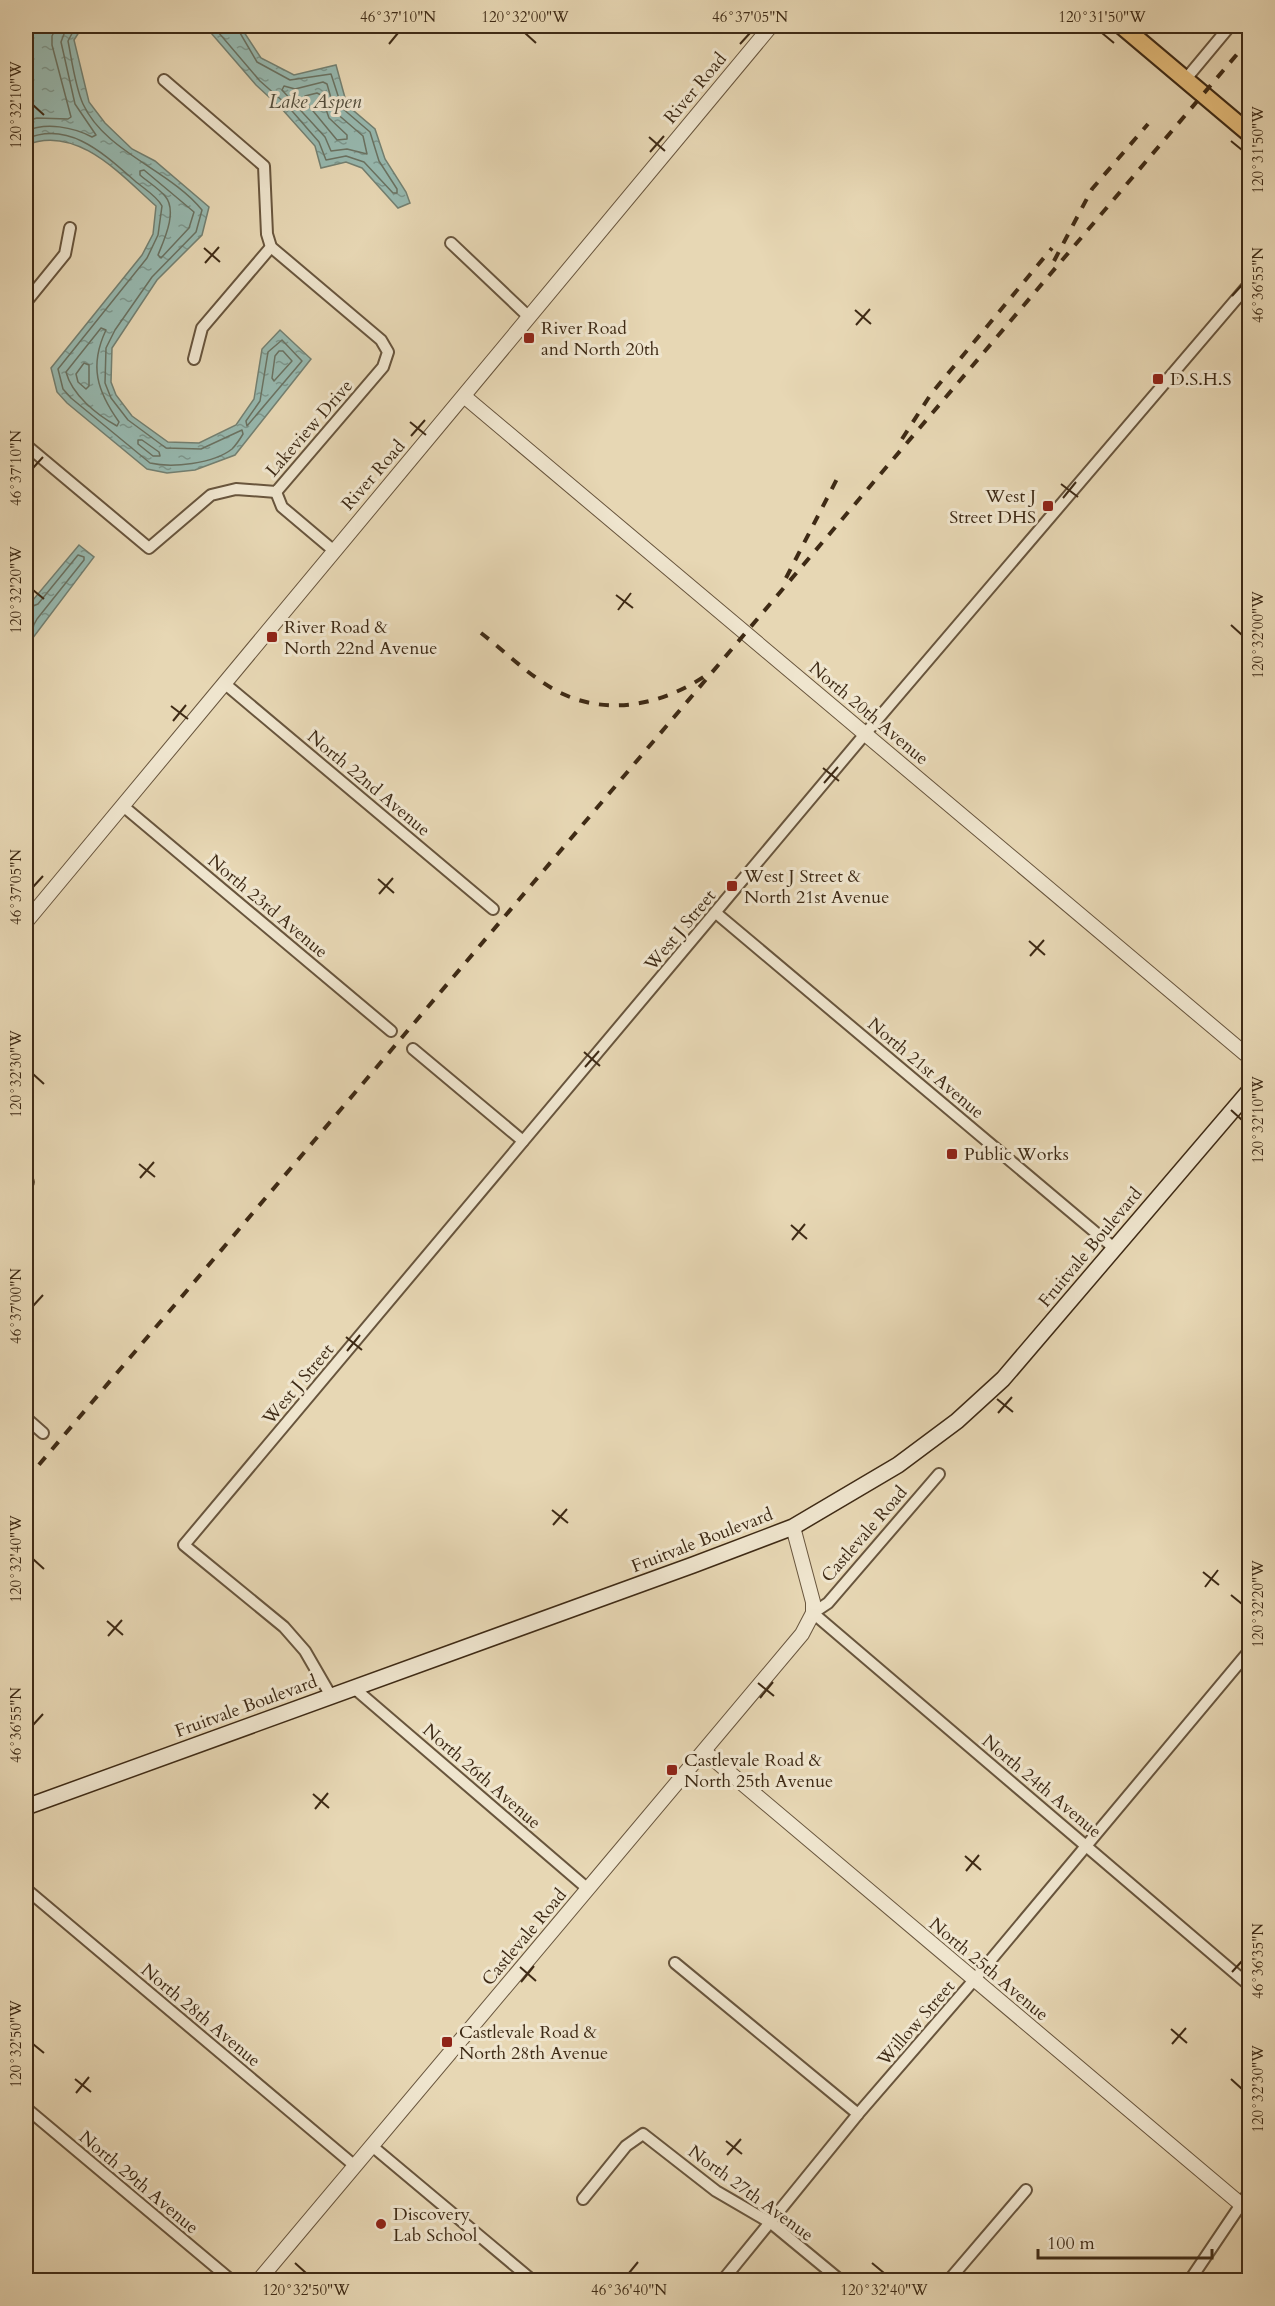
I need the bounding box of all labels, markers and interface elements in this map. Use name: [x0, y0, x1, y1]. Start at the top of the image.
text: 46°37'10"N: [360, 7, 436, 27]
text: 120°32'00"W: [481, 7, 569, 27]
text: 46°37'05"N: [712, 7, 788, 27]
text: 120°31'50"W: [1058, 7, 1146, 27]
street label: River Road: [658, 47, 733, 129]
text: 120°32'10"W: [6, 61, 26, 149]
water label: Lake Aspen: [268, 88, 362, 115]
text: 120°31'50"W: [1248, 106, 1268, 194]
text: 46°36'55"N: [1248, 247, 1268, 323]
place label: River Road and North 20th: [541, 316, 660, 362]
marker: River Road and North 20th: [522, 331, 536, 345]
place label: D.S.H.S: [1170, 367, 1231, 392]
marker: D.S.H.S: [1151, 372, 1165, 386]
street label: Lakeview Drive: [260, 374, 359, 482]
text: 46°37'10"N: [6, 430, 26, 506]
street label: River Road: [336, 434, 411, 516]
place label: West J Street DHS: [949, 484, 1036, 530]
marker: West J Street DHS: [1041, 499, 1055, 513]
text: 120°32'20"W: [6, 546, 26, 634]
text: 120°32'00"W: [1248, 591, 1268, 679]
place label: River Road & North 22nd Avenue: [284, 615, 438, 661]
marker: River Road & North 22nd Avenue: [265, 630, 279, 644]
street label: North 20th Avenue: [803, 656, 934, 771]
street label: North 22nd Avenue: [302, 724, 436, 842]
text: 46°37'05"N: [6, 849, 26, 925]
street label: North 23rd Avenue: [202, 849, 333, 964]
place label: West J Street & North 21st Avenue: [743, 864, 889, 910]
marker: West J Street & North 21st Avenue: [725, 879, 739, 893]
street label: West J Street: [638, 884, 722, 977]
street label: North 21st Avenue: [862, 1012, 989, 1125]
text: 120°32'30"W: [6, 1030, 26, 1118]
text: 120°32'10"W: [1248, 1076, 1268, 1164]
place label: Public Works: [964, 1142, 1069, 1167]
marker: Public Works: [945, 1147, 959, 1161]
street label: Fruitvale Boulevard: [1033, 1182, 1148, 1313]
text: 46°37'00"N: [6, 1268, 26, 1344]
street label: West J Street: [256, 1338, 340, 1431]
street label: Castlevale Road: [816, 1481, 913, 1588]
street label: Fruitvale Boulevard: [628, 1502, 777, 1579]
text: 120°32'40"W: [6, 1515, 26, 1603]
text: 120°32'20"W: [1248, 1560, 1268, 1648]
street label: Fruitvale Boulevard: [172, 1669, 321, 1744]
text: 46°36'55"N: [6, 1687, 26, 1763]
street label: North 26th Avenue: [417, 1718, 546, 1835]
street label: North 24th Avenue: [976, 1729, 1107, 1844]
place label: Castlevale Road & North 25th Avenue: [684, 1748, 833, 1794]
marker: Castlevale Road & North 25th Avenue: [665, 1763, 679, 1777]
street label: Castlevale Road: [476, 1883, 573, 1991]
street label: North 25th Avenue: [923, 1912, 1054, 2027]
text: 46°36'35"N: [1248, 1923, 1268, 1999]
street label: North 28th Avenue: [135, 1958, 266, 2073]
street label: Willow Street: [871, 1975, 961, 2072]
text: 120°32'50"W: [6, 2000, 26, 2088]
place label: Castlevale Road & North 28th Avenue: [459, 2020, 608, 2066]
marker: Castlevale Road & North 28th Avenue: [440, 2035, 454, 2049]
text: 120°32'30"W: [1248, 2045, 1268, 2133]
street label: North 29th Avenue: [73, 2125, 204, 2240]
street label: North 27th Avenue: [683, 2139, 818, 2247]
place label: Discovery Lab School: [393, 2202, 478, 2248]
marker: Discovery Lab School: [374, 2217, 388, 2231]
scale bar: [1038, 2222, 1212, 2260]
text: 100 m: [1047, 2231, 1095, 2256]
text: 120°32'50"W: [262, 2280, 350, 2300]
text: 46°36'40"N: [591, 2280, 667, 2300]
text: 120°32'40"W: [840, 2280, 928, 2300]

